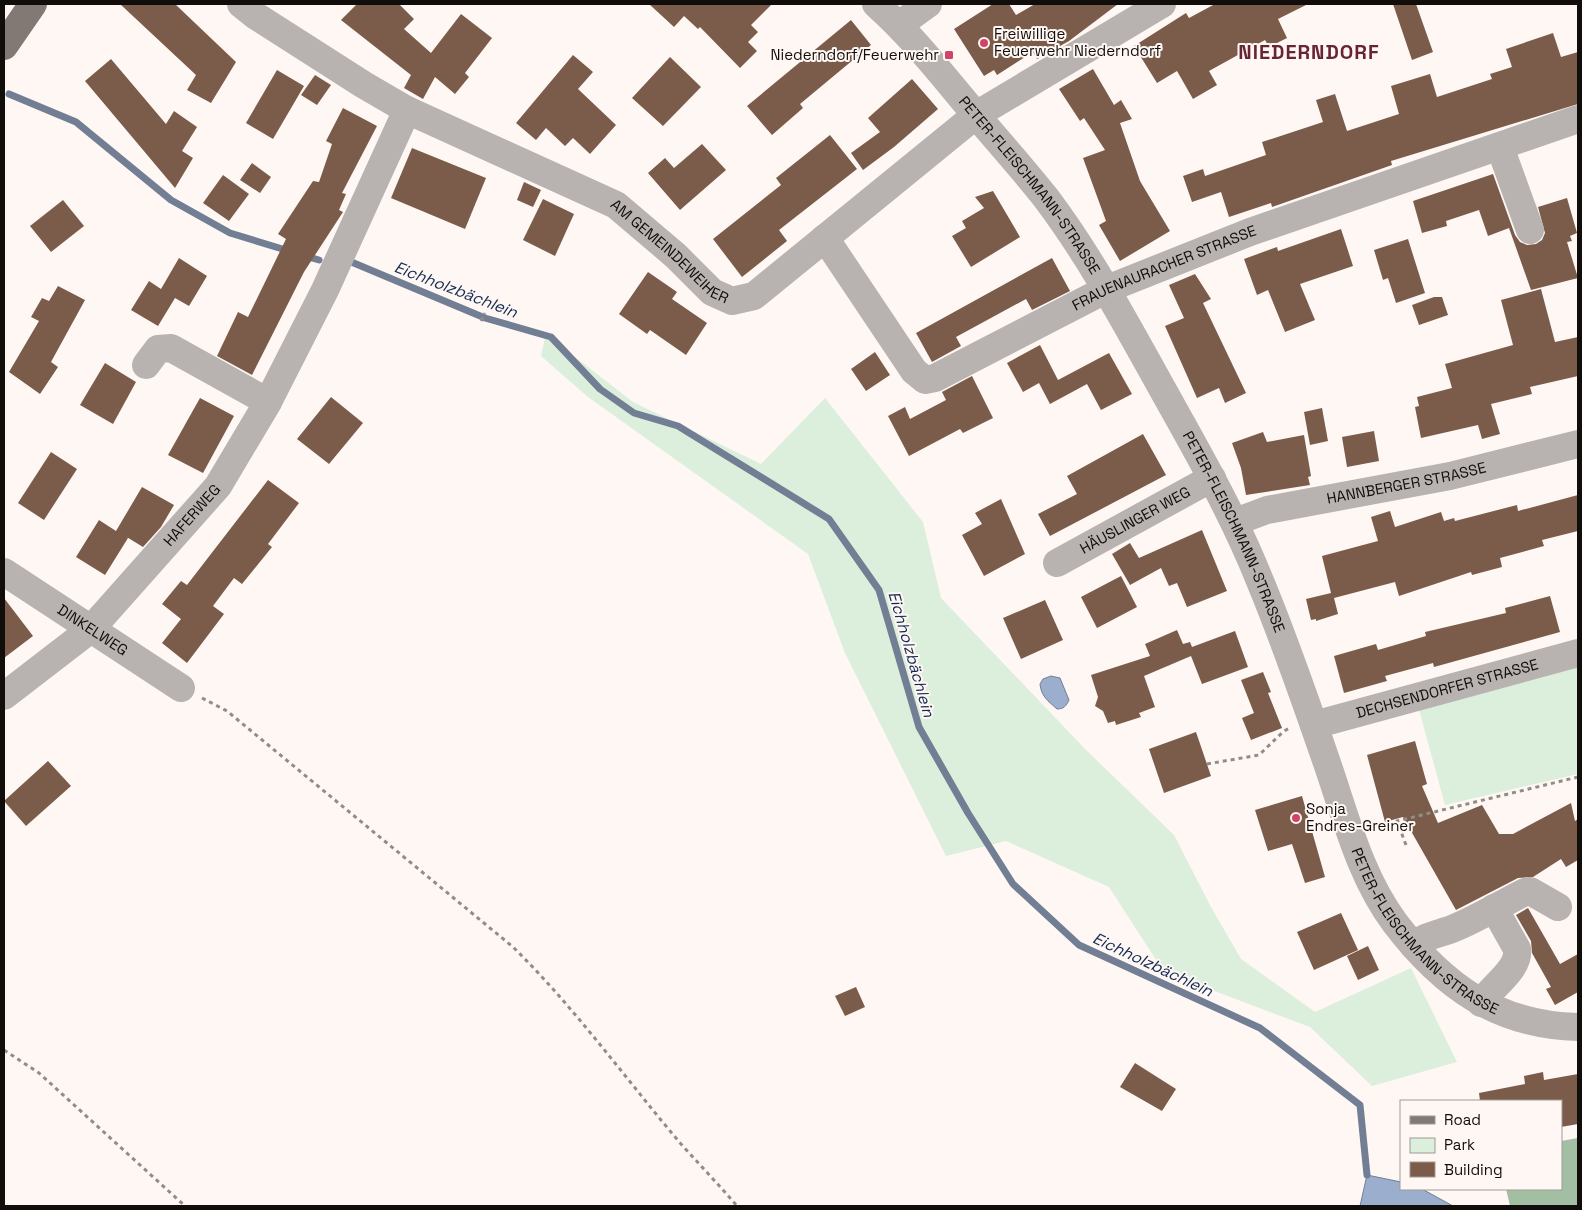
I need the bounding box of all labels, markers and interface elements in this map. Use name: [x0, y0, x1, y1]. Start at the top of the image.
place label: Freiwillige Feuerwehr Niederndorf: [994, 24, 1162, 60]
marker: Freiwillige Feuerwehr Niederndorf: [978, 37, 990, 49]
district label: NIEDERNDORF: [1238, 39, 1380, 65]
place label: Niederndorf/Feuerwehr: [771, 45, 939, 64]
marker: Niederndorf/Feuerwehr: [943, 49, 955, 61]
street label: PETER-FLEISCHMANN-STRASSE: [955, 92, 1105, 278]
street label: AM GEMEINDEWEIHER: [607, 195, 732, 307]
street label: FRAUENAURACHER STRASSE: [1069, 221, 1259, 314]
water label: Eichholzbächlein: [391, 256, 521, 323]
street label: PETER-FLEISCHMANN-STRASSE: [1179, 428, 1290, 635]
street label: HANNBERGER STRASSE: [1325, 457, 1488, 508]
street label: HAFERWEG: [159, 480, 224, 550]
street label: HÄUSLINGER WEG: [1076, 482, 1193, 558]
water label: Eichholzbächlein: [884, 589, 940, 721]
street label: DINKELWEG: [54, 600, 132, 660]
street label: DECHSENDORFER STRASSE: [1354, 654, 1540, 722]
place label: Sonja Endres-Greiner: [1306, 799, 1414, 835]
marker: Sonja Endres-Greiner: [1290, 812, 1302, 824]
street label: PETER-FLEISCHMANN-STRASSE: [1348, 845, 1502, 1018]
water label: Eichholzbächlein: [1089, 927, 1217, 1002]
legend: [1400, 1100, 1562, 1190]
text: Road: [1444, 1110, 1481, 1129]
text: Park: [1444, 1135, 1475, 1154]
text: Building: [1444, 1160, 1503, 1179]

